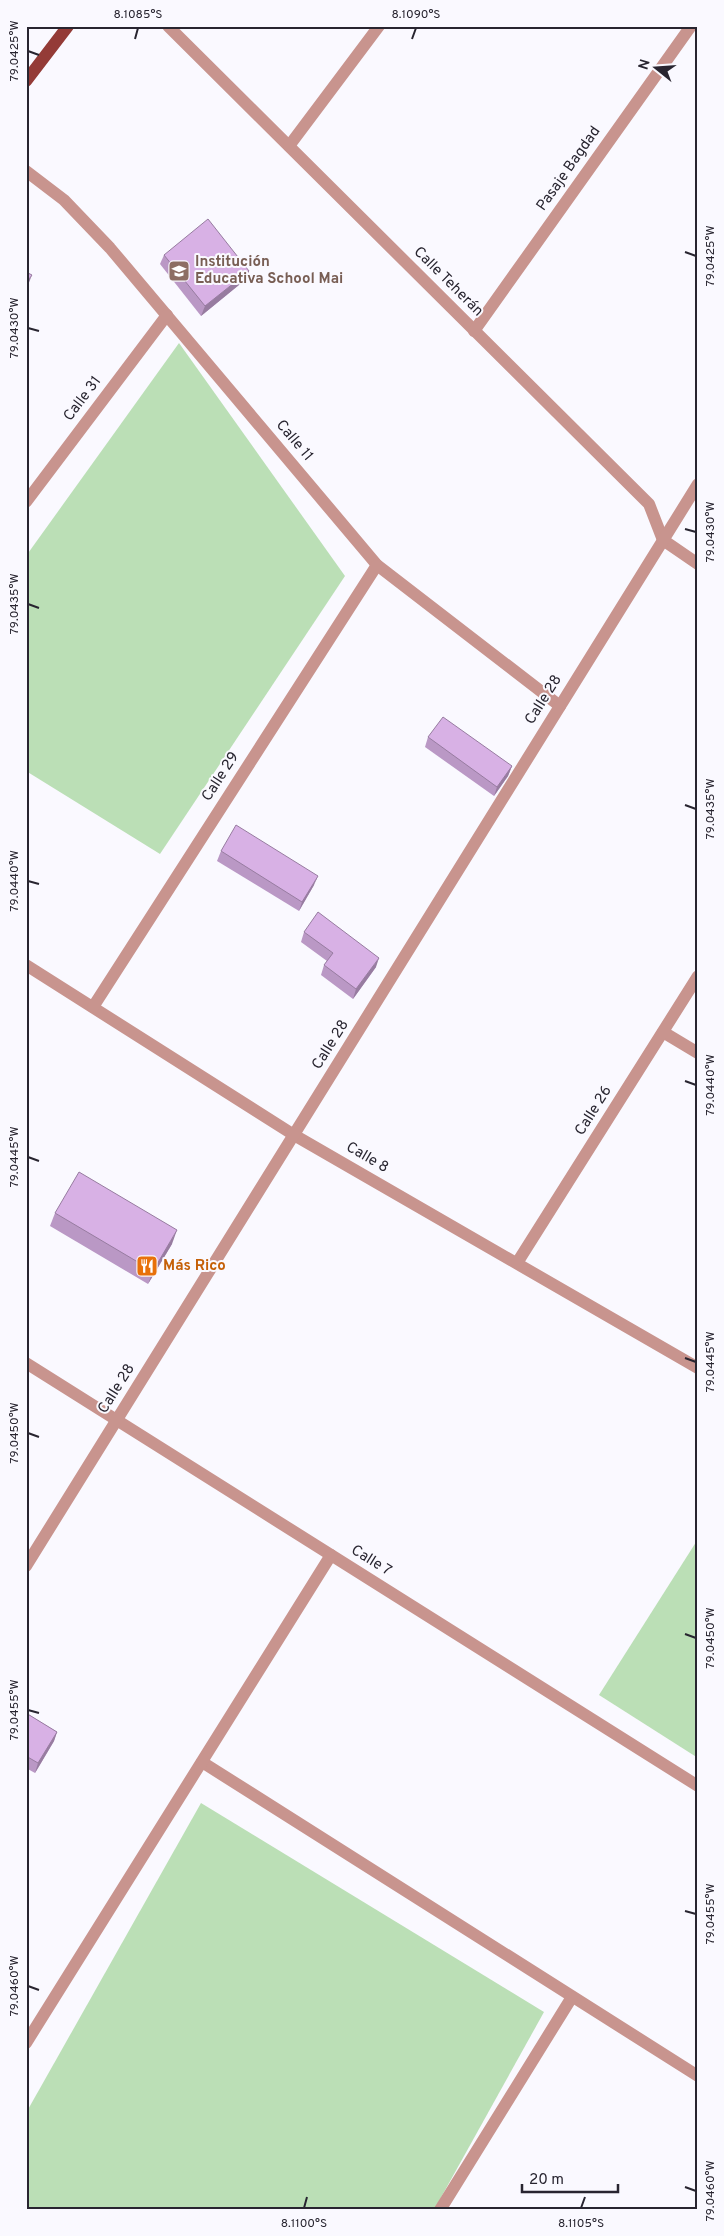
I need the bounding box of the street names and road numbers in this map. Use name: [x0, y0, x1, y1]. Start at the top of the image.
street label: Pasaje Bagdad: [533, 123, 605, 215]
street label: Calle Teherán: [409, 243, 487, 321]
street label: Calle 31: [60, 373, 106, 425]
street label: Calle 11: [271, 416, 317, 466]
street label: Calle 28: [521, 671, 567, 729]
street label: Calle 29: [198, 749, 244, 805]
street label: Calle 28: [308, 1016, 354, 1074]
street label: Calle 26: [571, 1083, 617, 1139]
street label: Calle 8: [342, 1138, 392, 1178]
street label: Calle 28: [94, 1360, 140, 1418]
street label: Calle 7: [347, 1541, 395, 1581]

